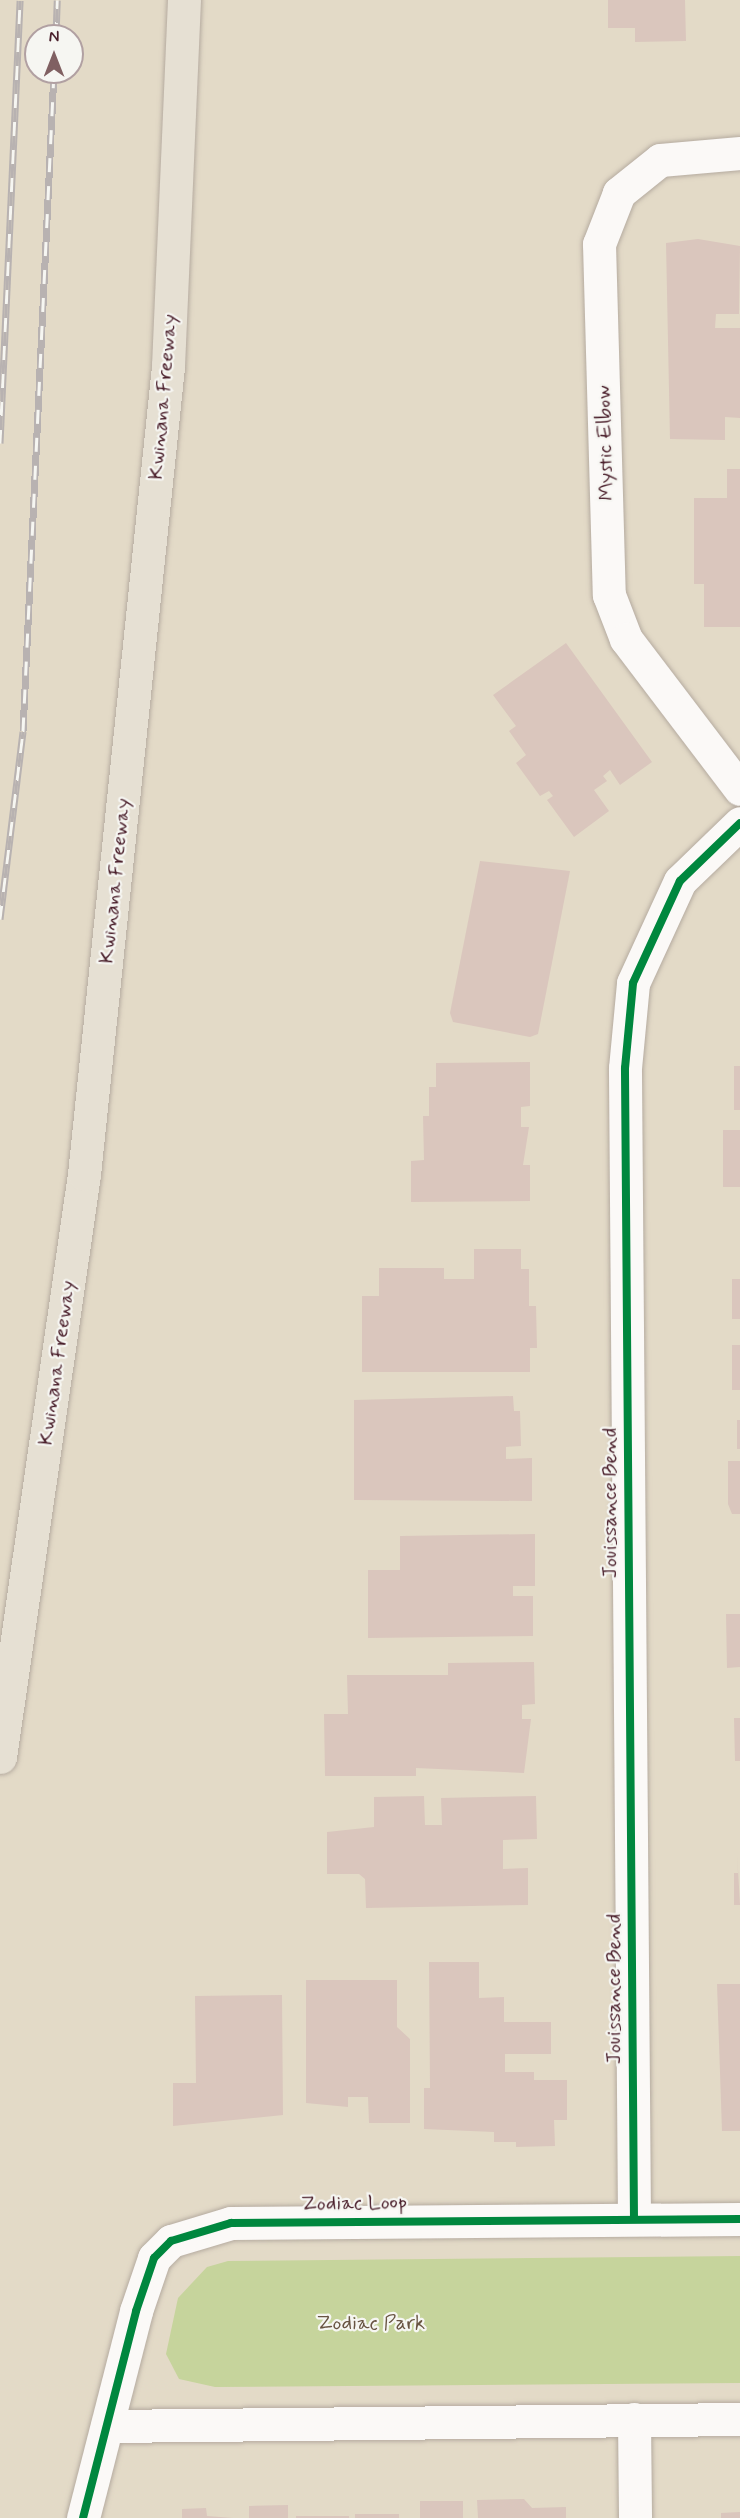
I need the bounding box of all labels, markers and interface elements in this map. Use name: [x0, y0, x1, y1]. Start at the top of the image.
north arrow: [24, 24, 84, 84]
text: N: [49, 27, 59, 48]
street label: Kwinana Freeway: [143, 313, 183, 481]
street label: Mystic Elbow: [590, 384, 620, 502]
street label: Kwinana Freeway: [94, 797, 136, 965]
street label: Kwinana Freeway: [33, 1279, 81, 1447]
street label: Jouissance Bend: [597, 1429, 623, 1577]
street label: Jouissance Bend: [601, 1915, 627, 2063]
street label: Zodiac Loop: [301, 2189, 407, 2217]
park label: Zodiac Park: [317, 2310, 425, 2336]

